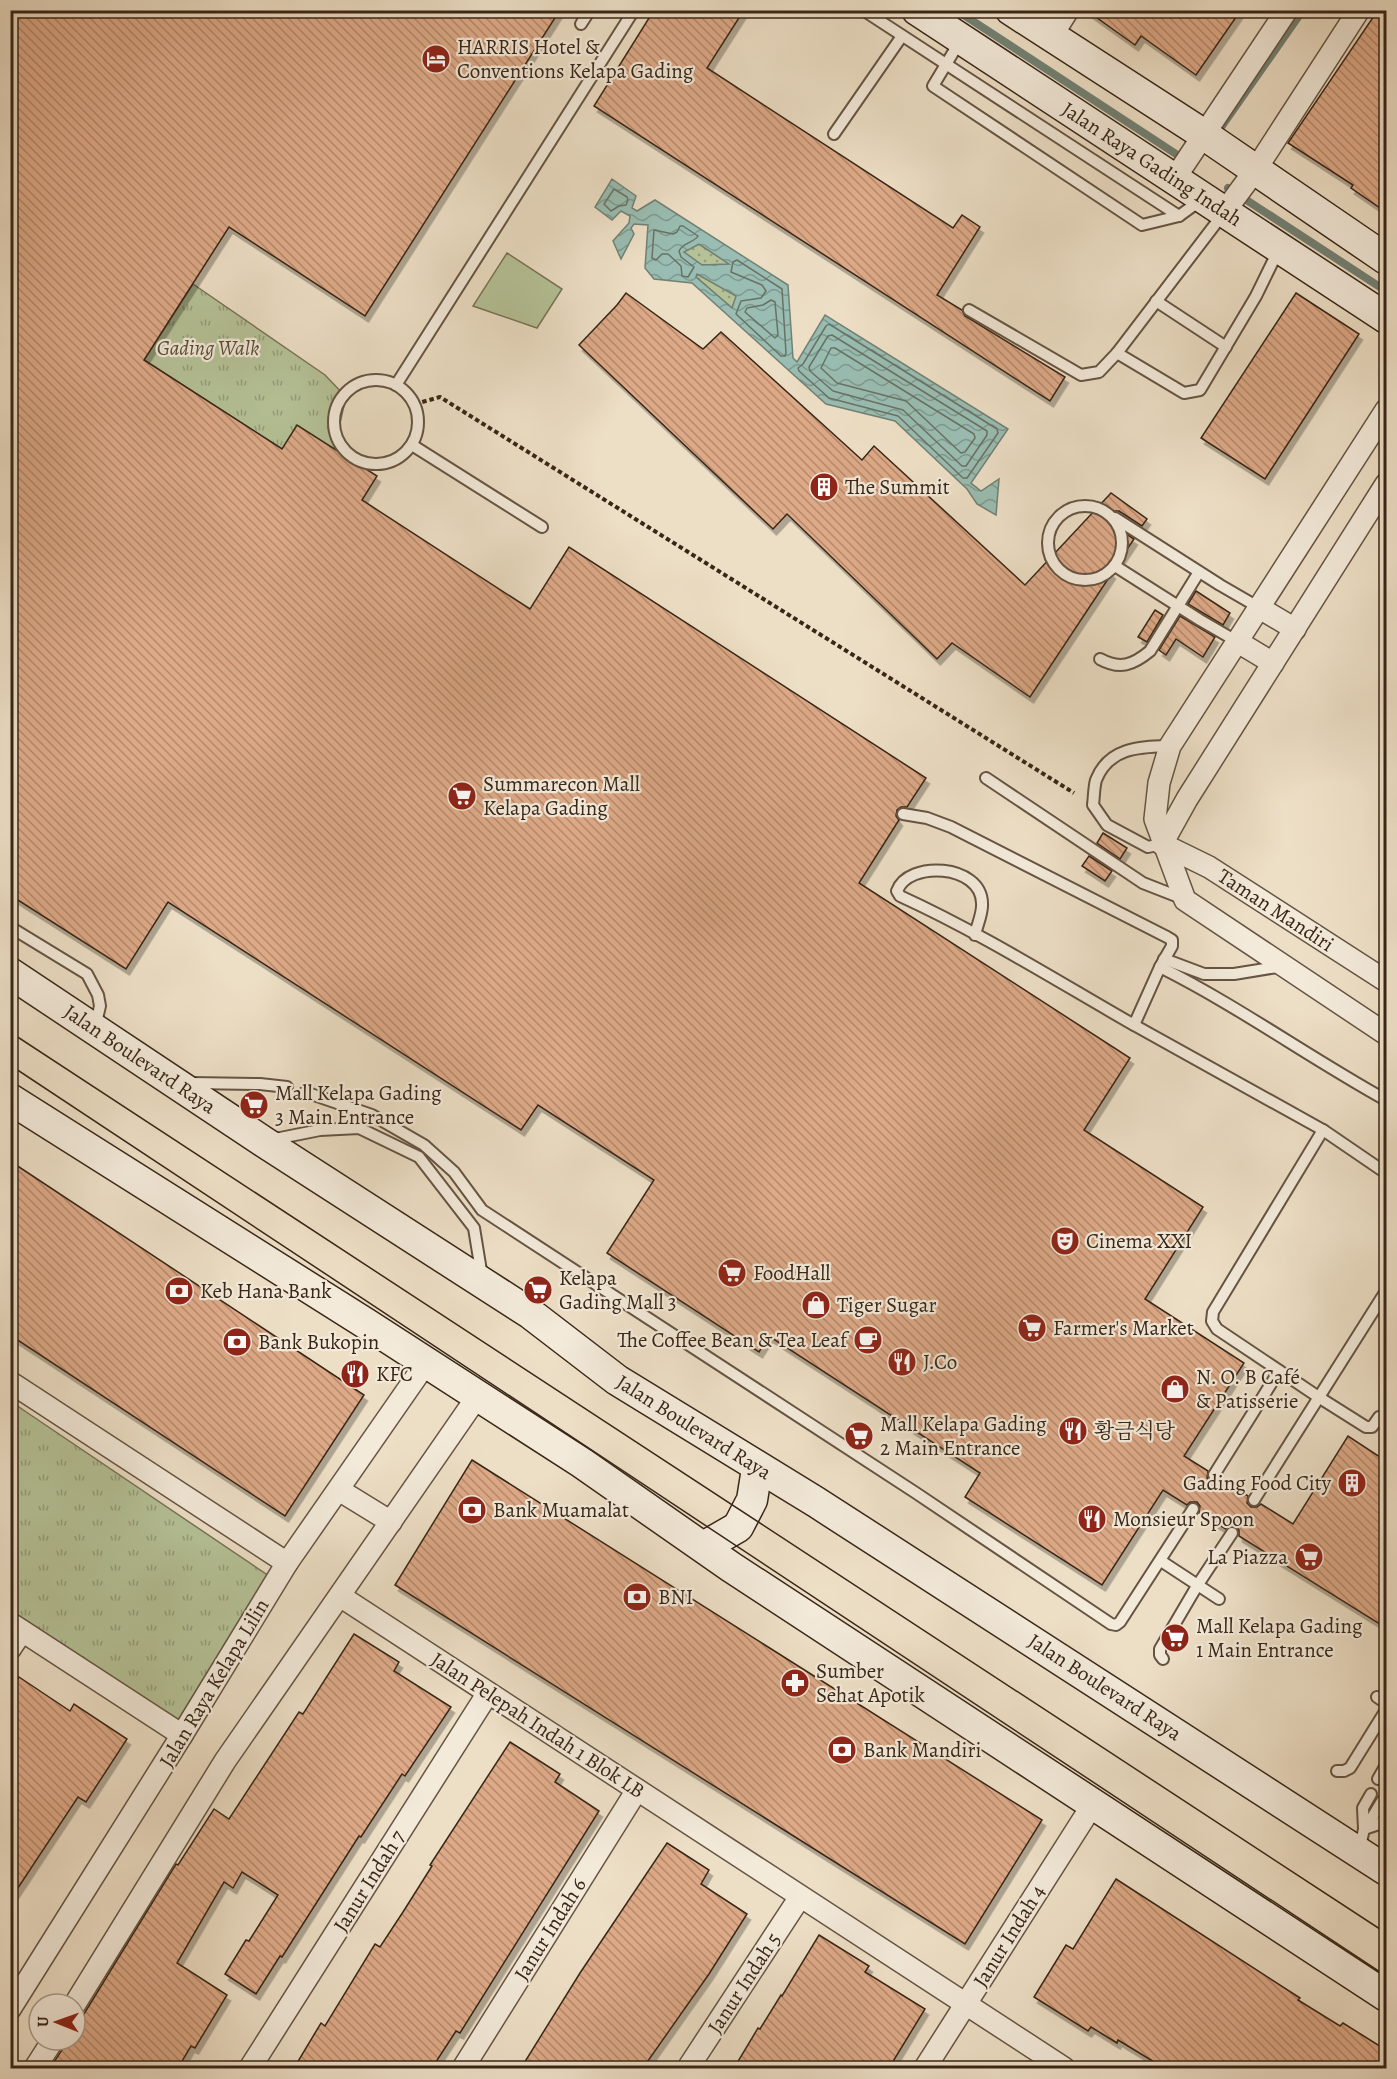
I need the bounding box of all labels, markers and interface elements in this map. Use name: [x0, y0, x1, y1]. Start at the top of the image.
place label: HARRIS Hotel & Conventions Kelapa Gading: [457, 33, 694, 85]
hotel icon: HARRIS Hotel & Conventions Kelapa Gading: [420, 43, 452, 75]
street label: Jalan Raya Gading Indah: [1057, 95, 1247, 233]
park label: Gading Walk: [157, 334, 259, 362]
building icon: The Summit: [808, 471, 840, 503]
place label: The Summit: [845, 473, 950, 501]
place label: Summarecon Mall Kelapa Gading: [483, 770, 640, 822]
supermarket icon: Summarecon Mall Kelapa Gading: [446, 780, 478, 812]
street label: Taman Mandiri: [1213, 862, 1340, 958]
street label: Jalan Boulevard Raya: [58, 998, 222, 1120]
place label: Mall Kelapa Gading 3 Main Entrance: [275, 1079, 442, 1131]
supermarket icon: Mall Kelapa Gading 3 Main Entrance: [238, 1089, 270, 1121]
theatre icon: Cinema XXI: [1049, 1225, 1081, 1257]
place label: Cinema XXI: [1086, 1227, 1192, 1255]
supermarket icon: FoodHall: [716, 1257, 748, 1289]
place label: FoodHall: [753, 1259, 830, 1287]
place label: Kelapa Gading Mall 3: [559, 1264, 676, 1316]
supermarket icon: Kelapa Gading Mall 3: [522, 1274, 554, 1306]
bank icon: Keb Hana Bank: [163, 1275, 195, 1307]
place label: Keb Hana Bank: [200, 1277, 332, 1305]
shop icon: Tiger Sugar: [800, 1289, 832, 1321]
place label: Tiger Sugar: [837, 1291, 936, 1319]
supermarket icon: Farmer's Market: [1016, 1312, 1048, 1344]
place label: Farmer's Market: [1053, 1314, 1194, 1342]
cafe icon: The Coffee Bean & Tea Leaf: [852, 1324, 884, 1356]
bank icon: Bank Bukopin: [221, 1326, 253, 1358]
place label: The Coffee Bean & Tea Leaf: [617, 1326, 850, 1354]
place label: Bank Bukopin: [258, 1328, 379, 1356]
restaurant icon: J.Co: [886, 1346, 918, 1378]
place label: J.Co: [923, 1348, 957, 1376]
restaurant icon: KFC: [339, 1358, 371, 1390]
place label: KFC: [376, 1360, 413, 1388]
place label: N. O. B Café & Patisserie: [1196, 1363, 1300, 1415]
street label: Jalan Boulevard Raya: [611, 1368, 777, 1486]
shop icon: N. O. B Café & Patisserie: [1159, 1373, 1191, 1405]
place label: Mall Kelapa Gading 2 Main Entrance: [880, 1410, 1047, 1462]
restaurant icon: 황금식당: [1057, 1415, 1089, 1447]
place label: 황금식당: [1094, 1417, 1176, 1445]
supermarket icon: Mall Kelapa Gading 2 Main Entrance: [843, 1420, 875, 1452]
building icon: Gading Food City: [1336, 1467, 1368, 1499]
place label: Gading Food City: [1183, 1469, 1332, 1497]
bank icon: Bank Muamalat: [456, 1494, 488, 1526]
place label: Bank Muamalat: [493, 1496, 629, 1524]
restaurant icon: Monsieur Spoon: [1076, 1503, 1108, 1535]
place label: Monsieur Spoon: [1113, 1505, 1254, 1533]
supermarket icon: La Piazza: [1293, 1541, 1325, 1573]
place label: La Piazza: [1207, 1543, 1288, 1571]
bank icon: BNI: [621, 1581, 653, 1613]
place label: BNI: [658, 1583, 693, 1611]
street label: Jalan Raya Kelapa Lilin: [152, 1593, 276, 1773]
place label: Mall Kelapa Gading 1 Main Entrance: [1196, 1612, 1363, 1664]
supermarket icon: Mall Kelapa Gading 1 Main Entrance: [1159, 1622, 1191, 1654]
street label: Jalan Boulevard Raya: [1023, 1627, 1187, 1747]
street label: Jalan Pelepah Indah 1 Blok LB: [426, 1645, 650, 1805]
place label: Sumber Sehat Apotik: [816, 1657, 925, 1709]
pharmacy icon: Sumber Sehat Apotik: [779, 1667, 811, 1699]
bank icon: Bank Mandiri: [826, 1734, 858, 1766]
place label: Bank Mandiri: [863, 1736, 982, 1764]
street label: Janur Indah 7: [327, 1825, 411, 1937]
street label: Janur Indah 6: [507, 1872, 593, 1986]
street label: Janur Indah 4: [966, 1879, 1052, 1993]
street label: Janur Indah 5: [701, 1927, 787, 2039]
north arrow: [27, 1992, 87, 2052]
text: U: [32, 2016, 54, 2027]

